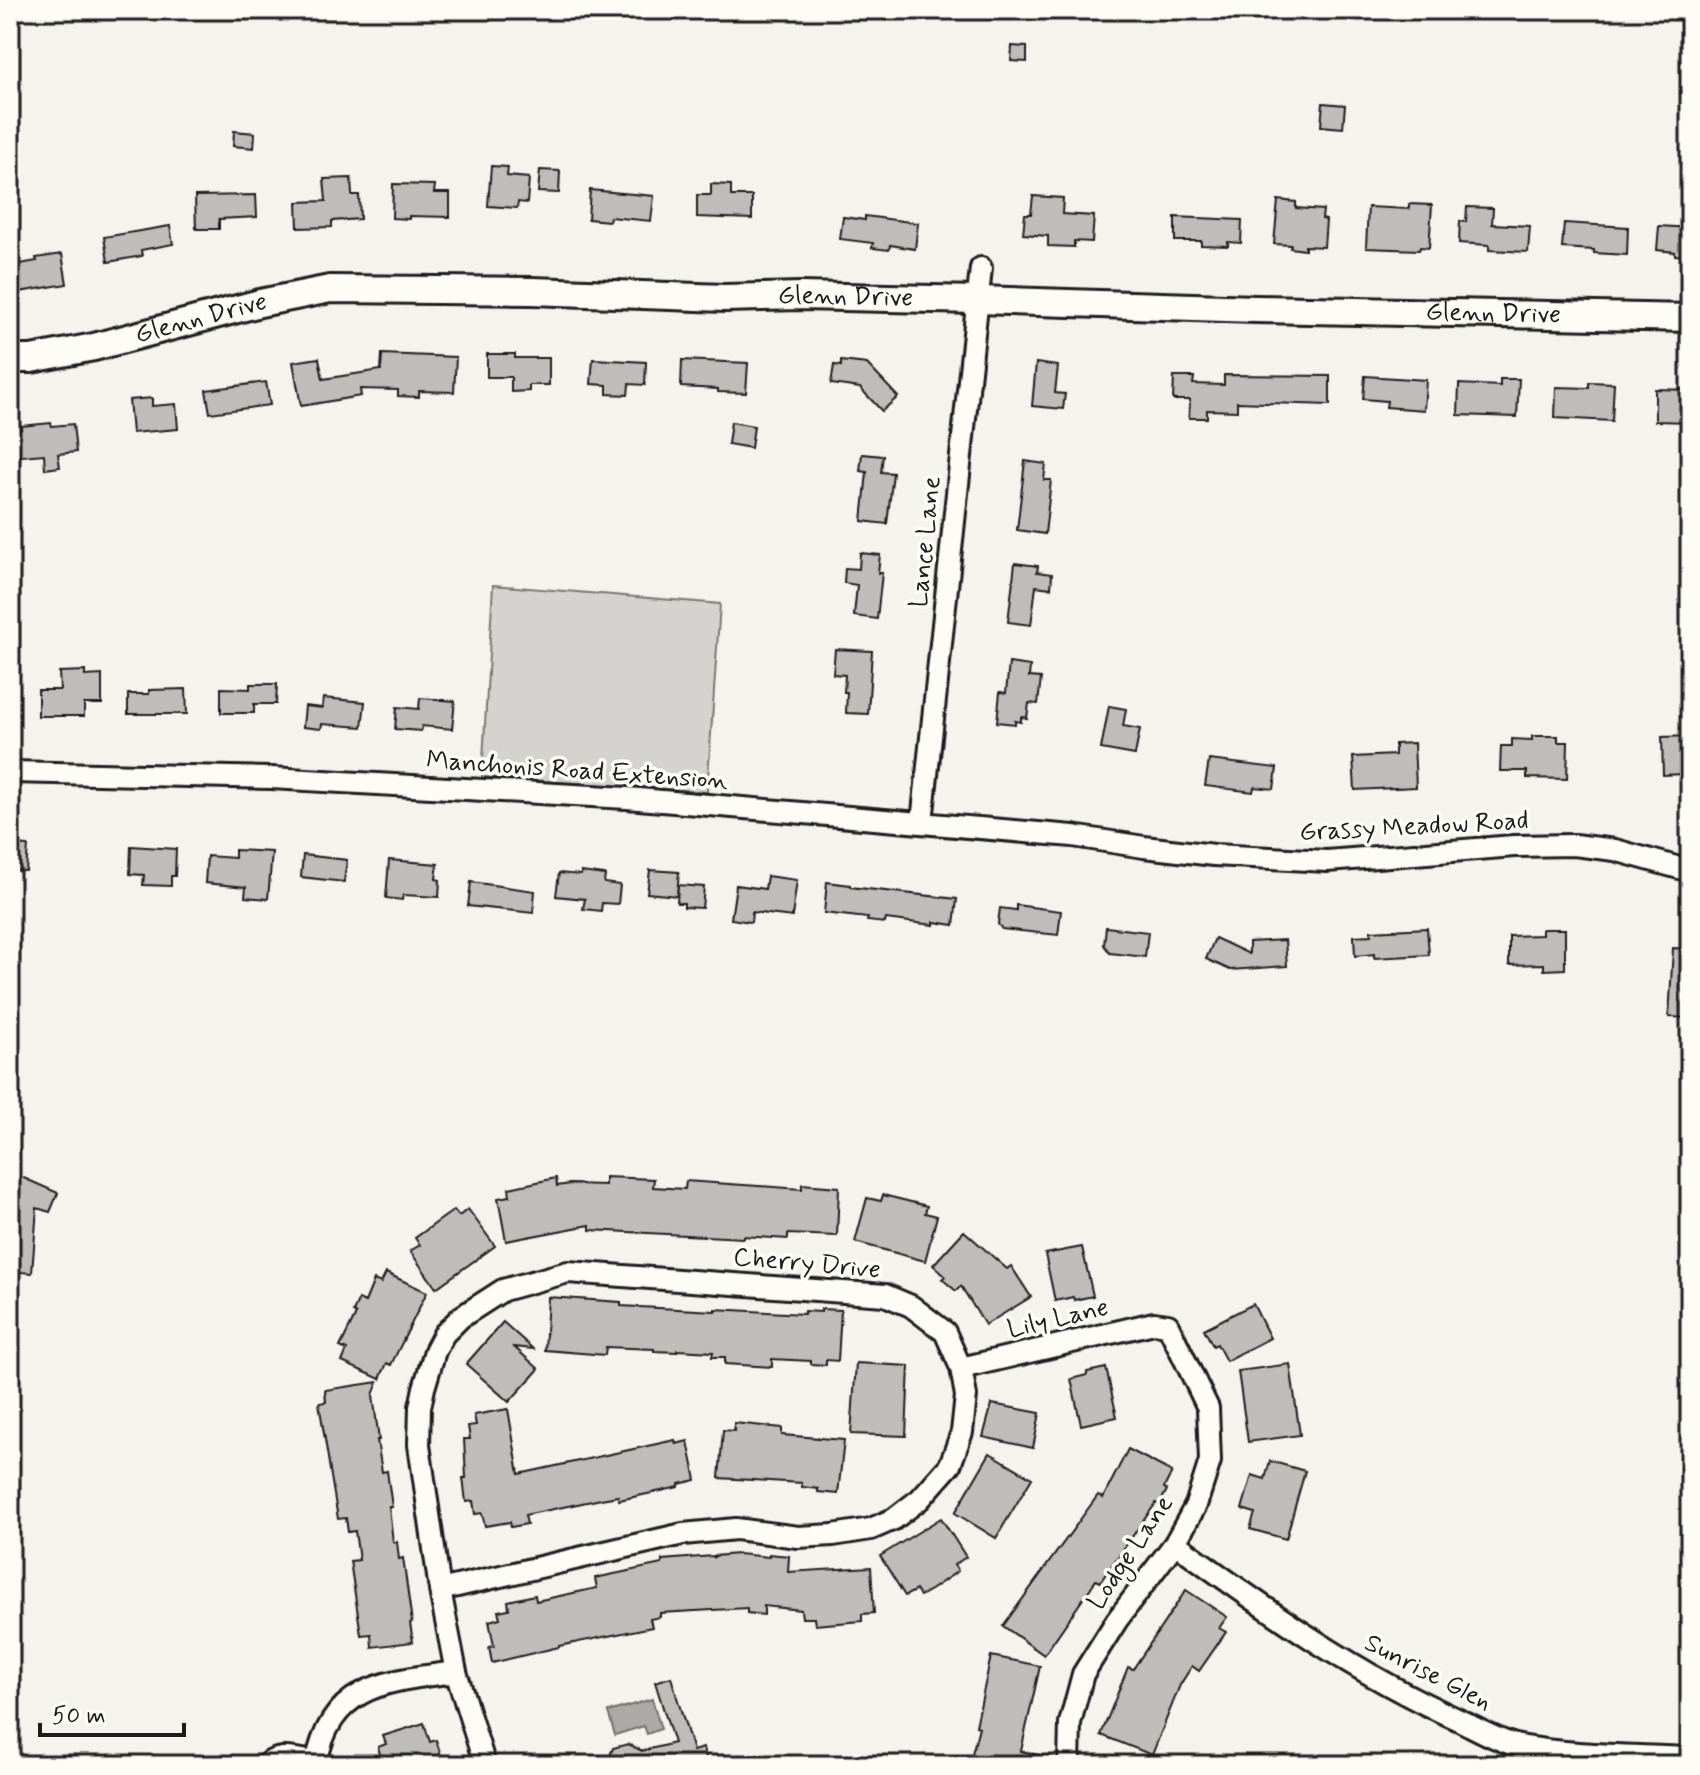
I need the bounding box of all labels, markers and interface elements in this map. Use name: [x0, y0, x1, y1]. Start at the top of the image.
street label: Glenn Drive: [777, 279, 914, 316]
street label: Glenn Drive: [131, 285, 270, 352]
street label: Glenn Drive: [1425, 296, 1561, 332]
street label: Lance Lane: [902, 474, 950, 609]
street label: Manchonis Road Extension: [425, 743, 729, 799]
street label: Grassy Meadow Road: [1299, 804, 1529, 850]
street label: Cherry Drive: [732, 1241, 882, 1287]
street label: Lily Lane: [1004, 1291, 1112, 1347]
street label: Lodge Lane: [1080, 1489, 1184, 1618]
street label: Sunrise Glen: [1359, 1626, 1497, 1720]
scale bar: [40, 1687, 184, 1737]
text: 50 m: [52, 1701, 106, 1732]

